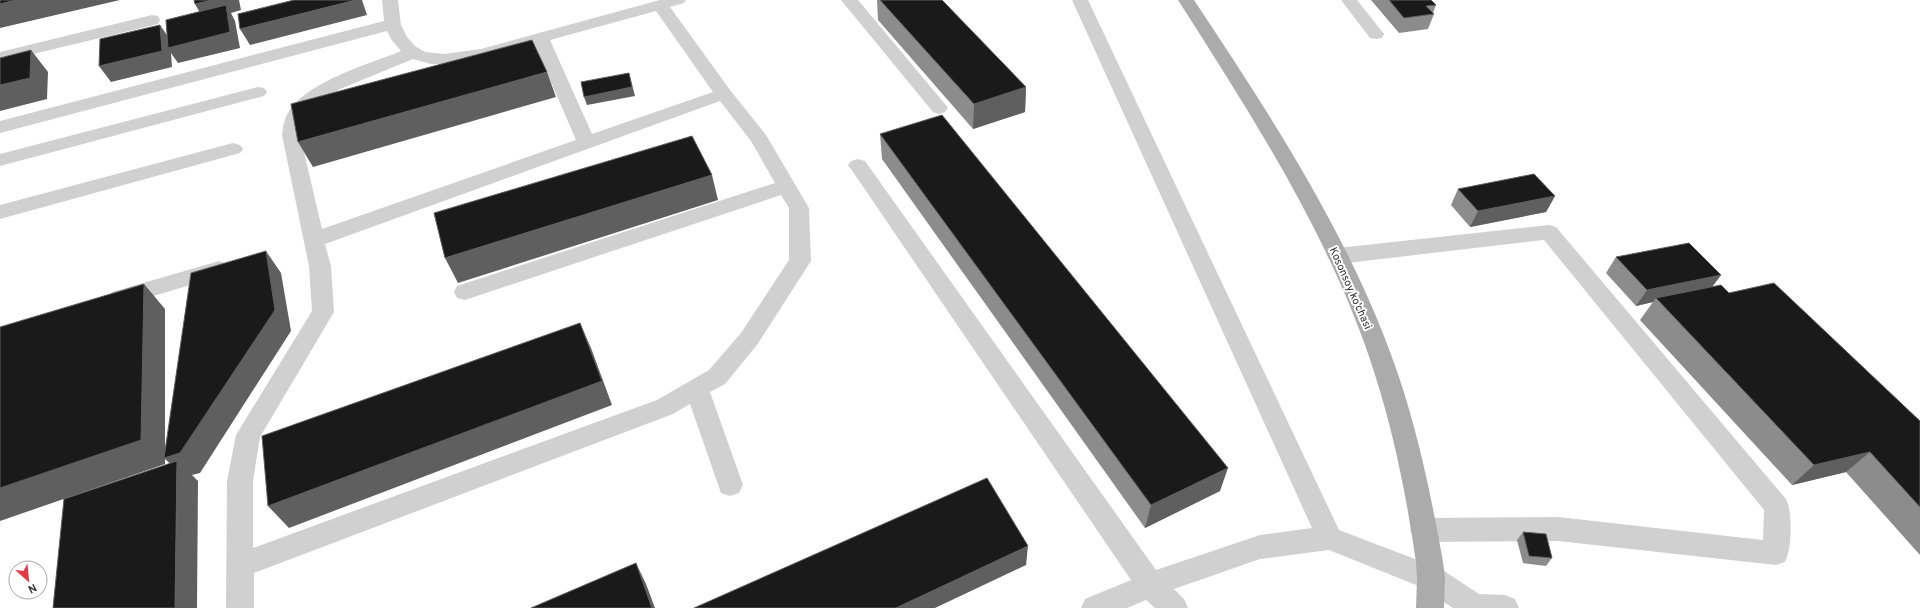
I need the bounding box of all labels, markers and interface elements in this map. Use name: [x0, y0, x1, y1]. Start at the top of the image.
street label: Kosonsoy ko’chasi: [1326, 245, 1375, 332]
north arrow: [8, 560, 48, 600]
text: N: [25, 580, 39, 596]

